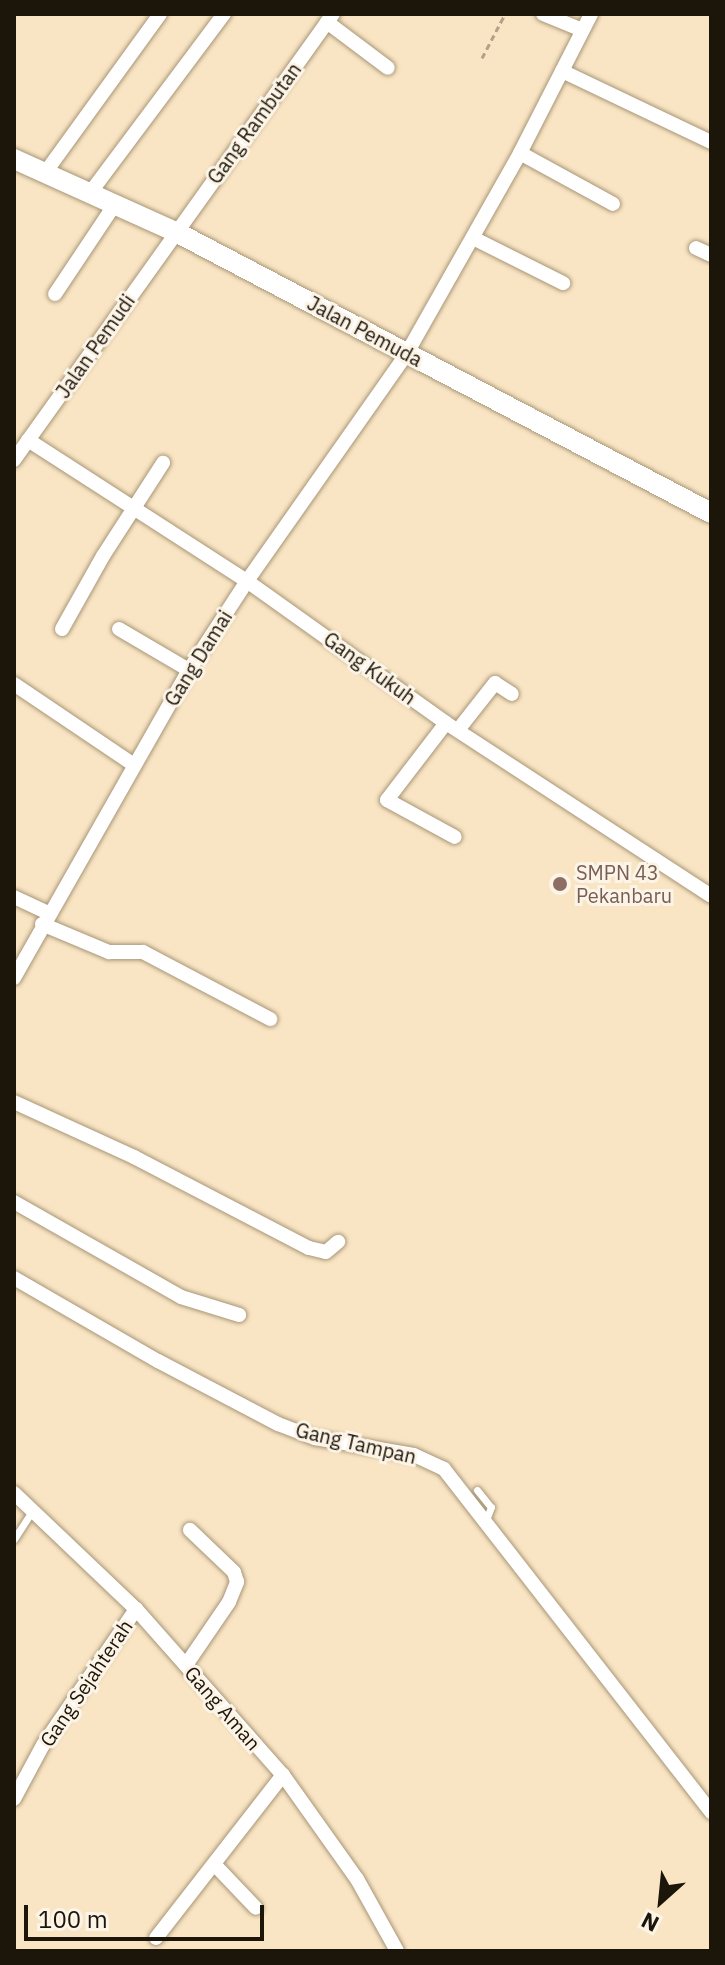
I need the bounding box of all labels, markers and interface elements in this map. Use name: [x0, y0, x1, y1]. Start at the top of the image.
street label: Gang Rambutan: [202, 58, 306, 188]
street label: Jalan Pemudi: [50, 289, 140, 403]
street label: Jalan Pemuda: [303, 291, 427, 371]
street label: Gang Damai: [159, 606, 237, 710]
street label: Gang Kukuh: [319, 627, 421, 709]
place label: SMPN 43 Pekanbaru: [576, 860, 672, 907]
marker: SMPN 43 Pekanbaru: [551, 875, 569, 893]
street label: Gang Tampan: [293, 1417, 419, 1469]
street label: Gang Sejahterah: [35, 1615, 137, 1751]
street label: Gang Aman: [180, 1661, 266, 1755]
north arrow: [621, 1861, 701, 1941]
scale bar: [28, 1889, 268, 1939]
text: 100 m: [38, 1903, 108, 1935]
text: N: [636, 1906, 664, 1939]

